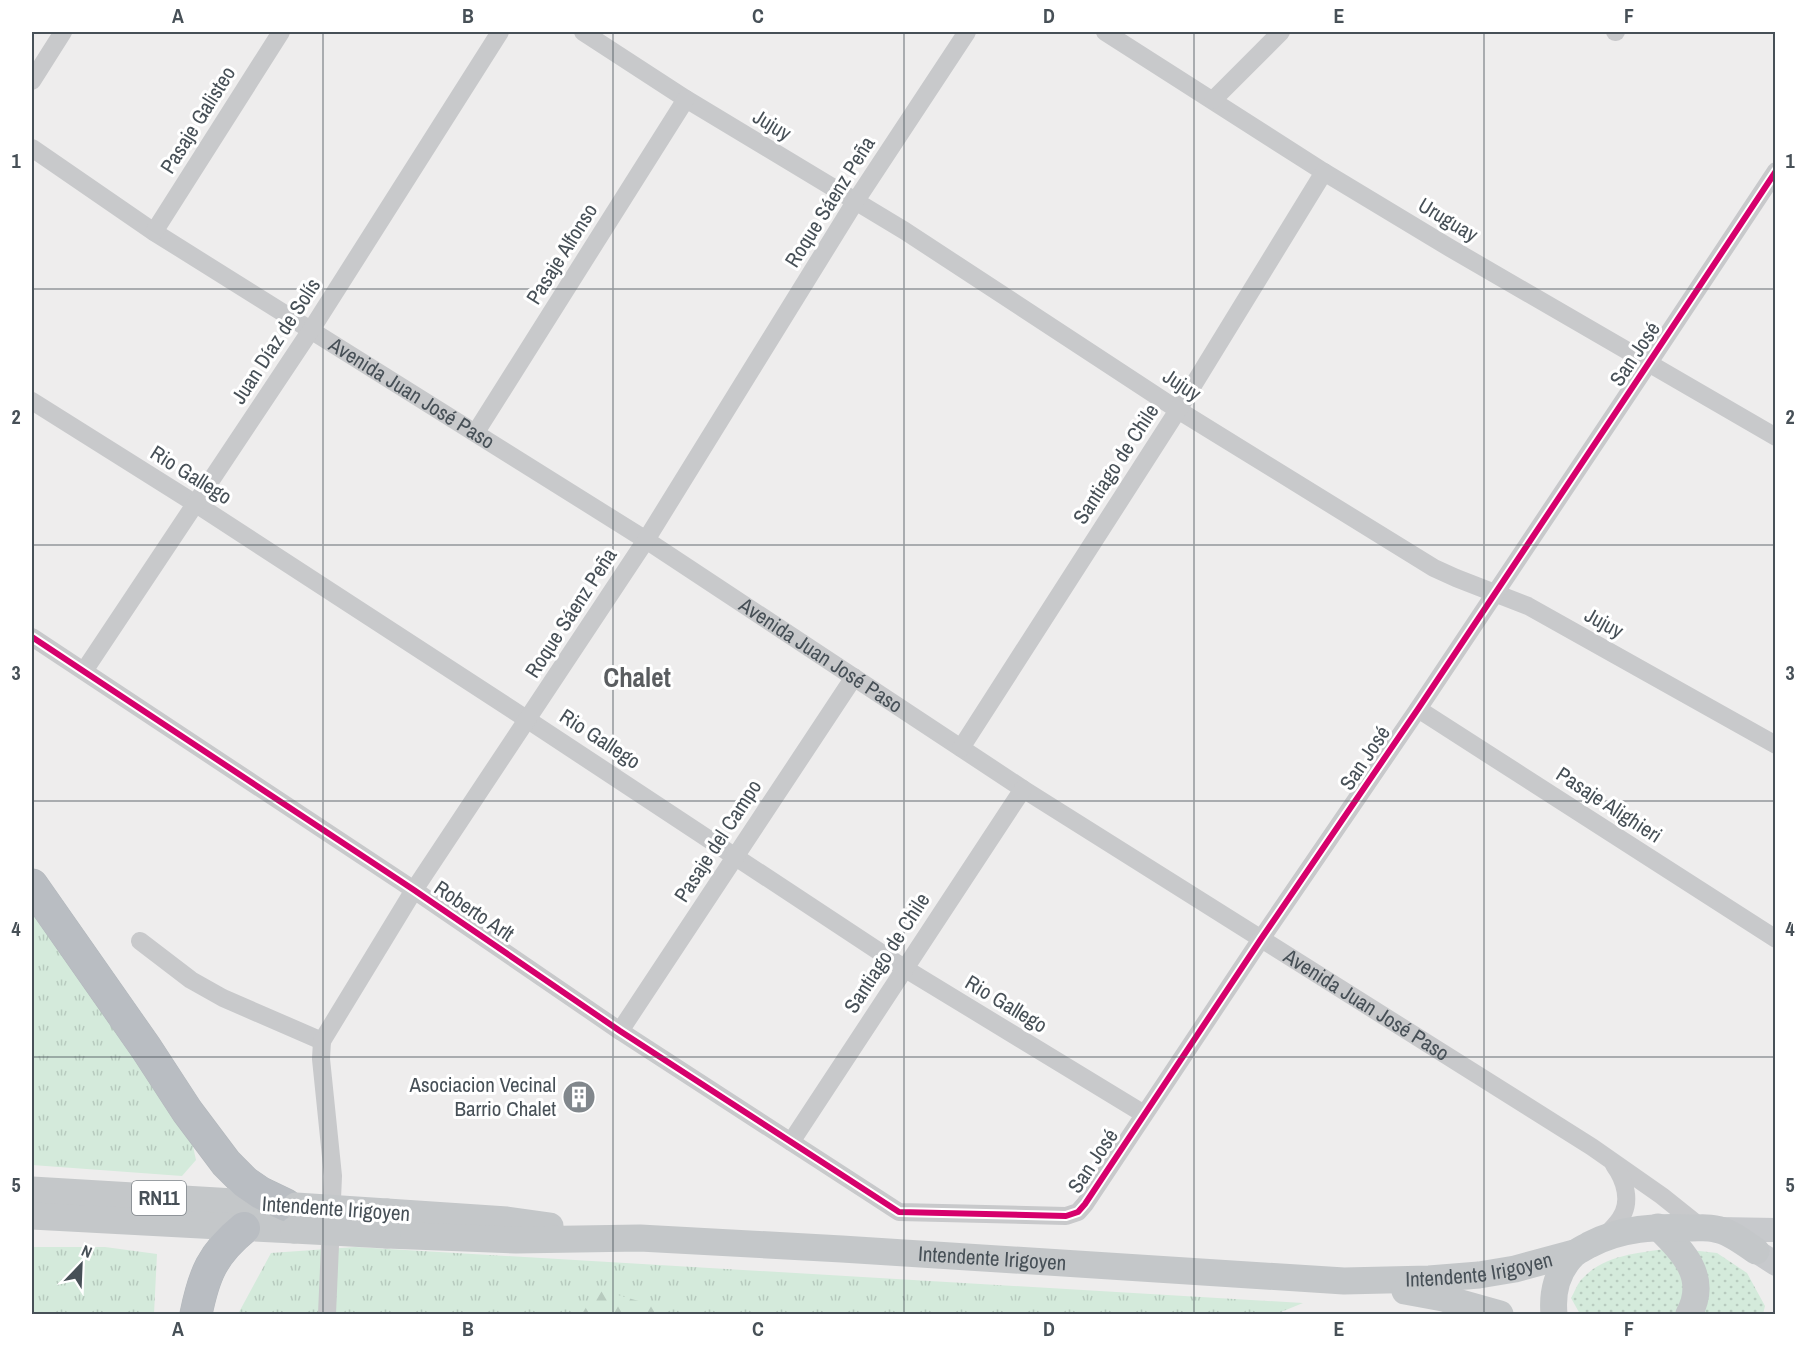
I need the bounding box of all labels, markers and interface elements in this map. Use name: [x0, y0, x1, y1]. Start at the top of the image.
text: A: [172, 2, 184, 29]
text: B: [462, 2, 474, 29]
text: C: [752, 2, 764, 29]
text: D: [1043, 2, 1055, 29]
text: E: [1334, 2, 1345, 29]
text: F: [1624, 2, 1634, 29]
street label: Pasaje Galisteo: [153, 60, 242, 179]
street label: Jujuy: [748, 102, 797, 148]
street label: Roque Sáenz Peña: [778, 130, 882, 273]
text: 1: [11, 147, 21, 174]
text: 1: [1785, 147, 1795, 174]
street label: Uruguay: [1413, 190, 1484, 249]
street label: Pasaje Alfonso: [519, 198, 604, 310]
street label: Juan Díaz de Solís: [224, 272, 327, 409]
street label: San José: [1602, 316, 1667, 392]
street label: Avenida Juan José Paso: [323, 329, 500, 456]
street label: Jujuy: [1158, 361, 1207, 408]
street label: Santiago de Chile: [1066, 398, 1165, 529]
text: 2: [11, 403, 21, 430]
text: 2: [1785, 403, 1795, 430]
street label: Rio Gallego: [145, 438, 238, 511]
street label: Roque Sáenz Peña: [518, 542, 624, 683]
street label: Avenida Juan José Paso: [733, 590, 908, 720]
street label: Jujuy: [1580, 600, 1629, 645]
text: 3: [11, 659, 21, 686]
district label: Chalet: [603, 659, 671, 695]
text: 3: [1785, 659, 1795, 686]
street label: Rio Gallego: [554, 702, 646, 776]
street label: San José: [1332, 720, 1397, 796]
street label: Pasaje Alighieri: [1551, 760, 1668, 850]
street label: Pasaje del Campo: [667, 774, 768, 908]
street label: Roberto Arlt: [428, 873, 520, 948]
street label: Santiago de Chile: [837, 887, 936, 1018]
text: 4: [11, 915, 21, 942]
text: 4: [1785, 915, 1795, 942]
street label: Avenida Juan José Paso: [1277, 941, 1455, 1068]
street label: Rio Gallego: [960, 968, 1053, 1039]
place label: Asociacion Vecinal Barrio Chalet: [409, 1070, 556, 1123]
building icon: Asociacion Vecinal Barrio Chalet: [561, 1079, 597, 1115]
street label: San José: [1060, 1123, 1125, 1199]
text: 5: [11, 1171, 21, 1198]
text: 5: [1785, 1171, 1795, 1198]
road number: RN11: [132, 1181, 186, 1215]
street label: Intendente Irigoyen: [261, 1189, 411, 1228]
north arrow: [51, 1235, 111, 1295]
text: N: [78, 1239, 96, 1263]
street label: Intendente Irigoyen: [917, 1239, 1067, 1277]
street label: Intendente Irigoyen: [1405, 1245, 1555, 1294]
text: A: [172, 1315, 184, 1342]
text: B: [462, 1315, 474, 1342]
text: C: [752, 1315, 764, 1342]
text: D: [1043, 1315, 1055, 1342]
text: E: [1334, 1315, 1345, 1342]
text: F: [1624, 1315, 1634, 1342]

